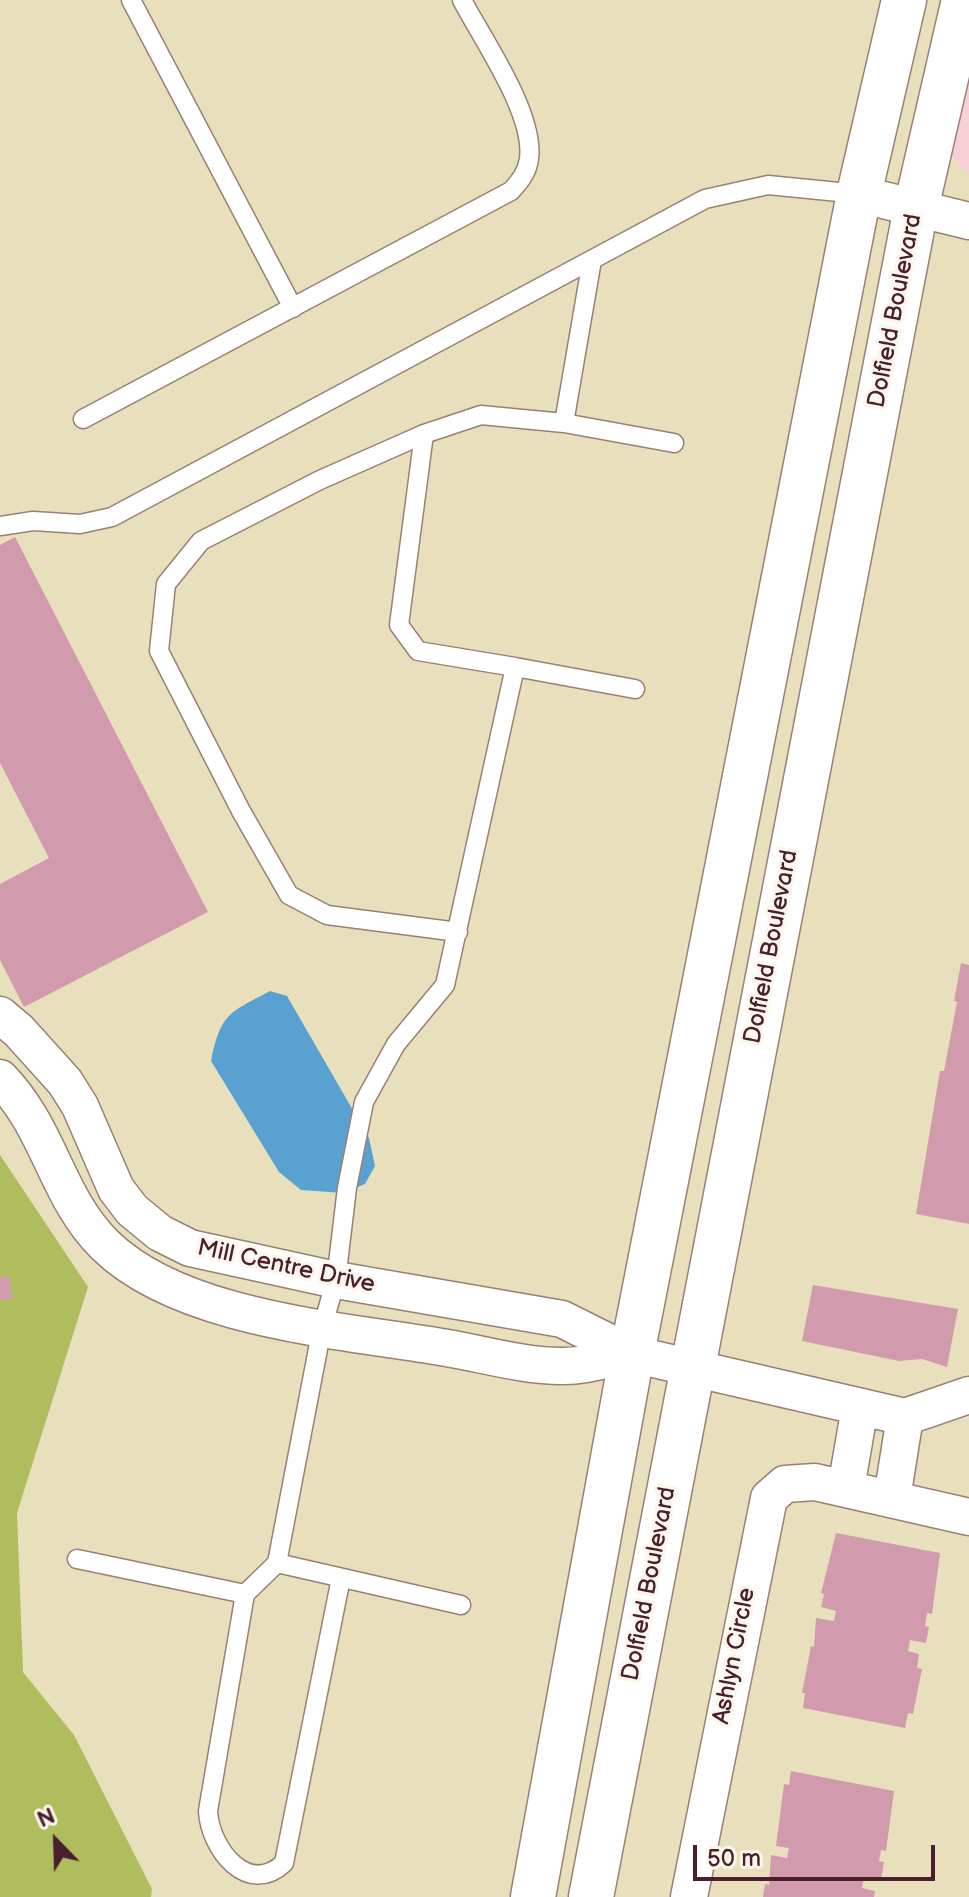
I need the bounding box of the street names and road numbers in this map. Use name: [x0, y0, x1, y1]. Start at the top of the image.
street label: Dolfield Boulevard: [863, 212, 929, 410]
street label: Dolfield Boulevard: [739, 848, 805, 1046]
street label: Mill Centre Drive: [194, 1234, 378, 1300]
street label: Dolfield Boulevard: [617, 1485, 683, 1683]
street label: Ashlyn Circle: [708, 1585, 762, 1727]

